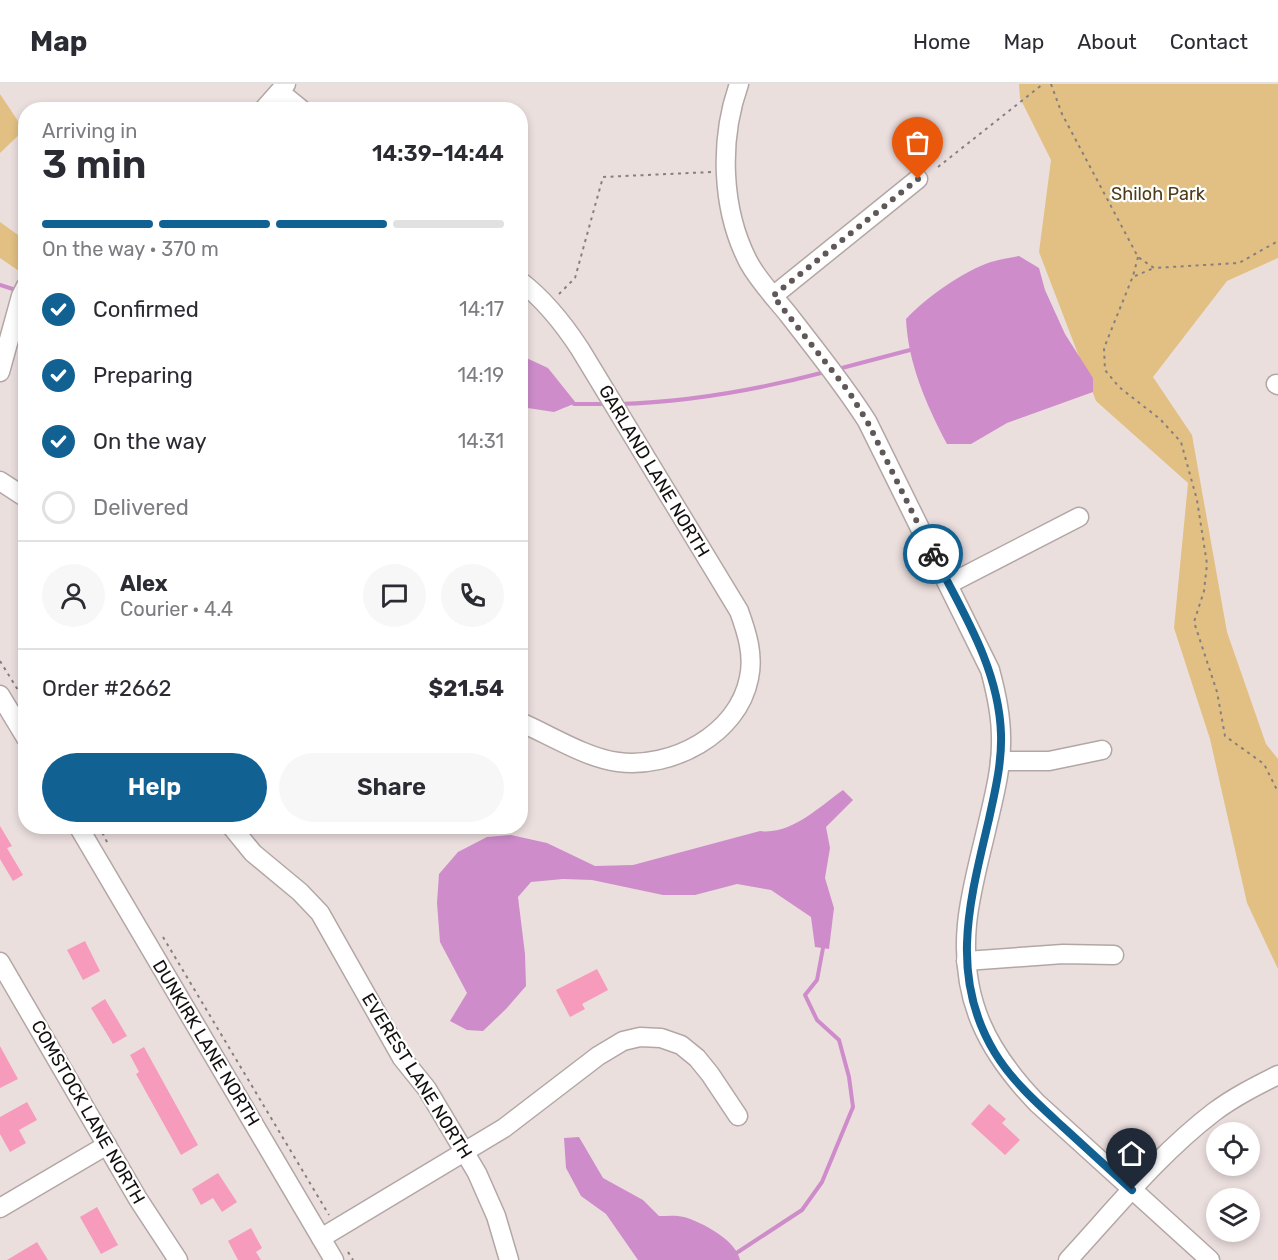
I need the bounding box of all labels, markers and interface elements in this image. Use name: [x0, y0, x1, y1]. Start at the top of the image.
text: Map: [30, 25, 87, 58]
text: Home: [913, 29, 970, 54]
text: Map: [1003, 29, 1044, 54]
text: About: [1077, 29, 1137, 54]
text: Contact: [1170, 29, 1248, 54]
pin: [892, 117, 943, 179]
text: Arriving in: [42, 119, 137, 143]
icon: bag: [901, 126, 934, 159]
text: 14:39–14:44: [372, 140, 504, 167]
text: 3 min: [42, 142, 147, 188]
park label: Shiloh Park: [1111, 183, 1206, 205]
text: On the way · 370 m: [42, 237, 219, 261]
icon: check: [42, 293, 75, 326]
text: Confirmed: [93, 296, 199, 323]
text: 14:17: [459, 297, 504, 321]
icon: check: [42, 359, 75, 392]
text: Preparing: [93, 362, 193, 389]
text: 14:19: [457, 363, 504, 387]
street label: GARLAND LANE NORTH: [594, 381, 714, 561]
icon: check: [42, 425, 75, 458]
text: On the way: [93, 428, 207, 455]
text: 14:31: [458, 429, 504, 453]
text: Delivered: [93, 494, 189, 521]
courier: [903, 524, 963, 584]
icon: bike: [917, 538, 950, 571]
button: person: [42, 564, 105, 627]
button: chat: [363, 564, 426, 627]
button: phone: [441, 564, 504, 627]
text: Alex: [120, 570, 168, 597]
text: Courier · 4.4: [120, 597, 233, 621]
text: Order #2662: [42, 675, 171, 702]
text: $21.54: [429, 675, 504, 702]
button: Help: [42, 753, 267, 822]
button: Share: [279, 753, 504, 822]
street label: DUNKIRK LANE NORTH: [148, 956, 264, 1130]
street label: EVEREST LANE NORTH: [357, 989, 477, 1163]
street label: COMSTOCK LANE NORTH: [26, 1016, 150, 1208]
map controls: [1206, 1122, 1260, 1242]
button: locate: [1206, 1122, 1260, 1176]
pin: [1106, 1128, 1157, 1190]
icon: home: [1115, 1137, 1148, 1170]
button: layers: [1206, 1188, 1260, 1242]

